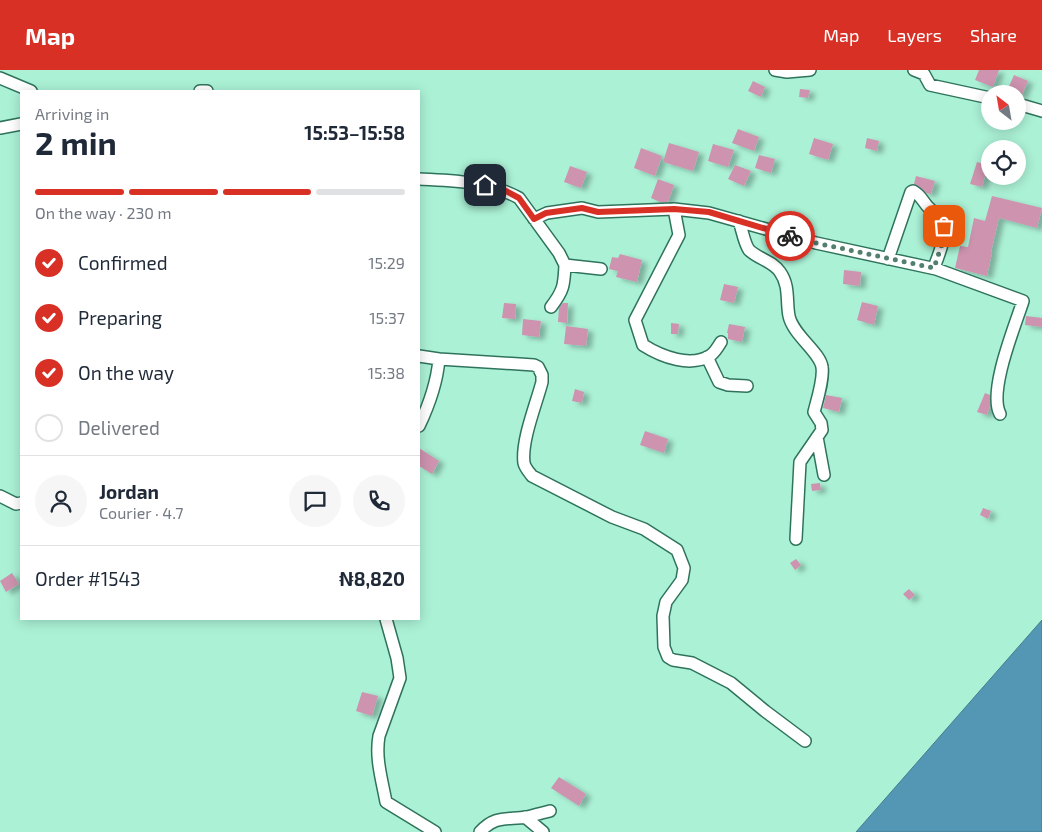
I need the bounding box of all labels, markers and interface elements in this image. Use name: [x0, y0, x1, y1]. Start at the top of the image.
text: Map: [25, 21, 75, 50]
text: Map: [823, 24, 859, 46]
text: Layers: [887, 24, 942, 46]
text: Share: [970, 24, 1017, 46]
north arrow: [981, 85, 1026, 130]
map controls: [981, 85, 1026, 185]
text: Arriving in: [35, 104, 109, 123]
text: 15:53–15:58: [304, 121, 405, 144]
text: 2 min: [35, 123, 117, 161]
button: locate: [981, 140, 1026, 185]
pin: [464, 164, 506, 206]
icon: home: [471, 171, 499, 199]
text: On the way · 230 m: [35, 203, 172, 222]
pin: [923, 205, 965, 247]
courier: [765, 211, 815, 261]
icon: bag: [930, 212, 958, 240]
icon: bike: [776, 222, 804, 250]
icon: check: [35, 249, 63, 277]
text: Confirmed: [78, 251, 168, 274]
text: 15:29: [368, 253, 405, 272]
icon: check: [35, 304, 63, 332]
text: Preparing: [78, 306, 162, 329]
text: 15:37: [369, 308, 405, 327]
icon: check: [35, 359, 63, 387]
text: On the way: [78, 361, 174, 384]
text: 15:38: [368, 363, 405, 382]
text: Delivered: [78, 416, 160, 439]
button: person: [35, 475, 87, 527]
button: chat: [289, 475, 341, 527]
button: phone: [353, 475, 405, 527]
text: Jordan: [99, 480, 159, 503]
text: Courier · 4.7: [99, 503, 183, 522]
text: Order #1543: [35, 567, 141, 590]
text: ₦8,820: [339, 567, 405, 590]

